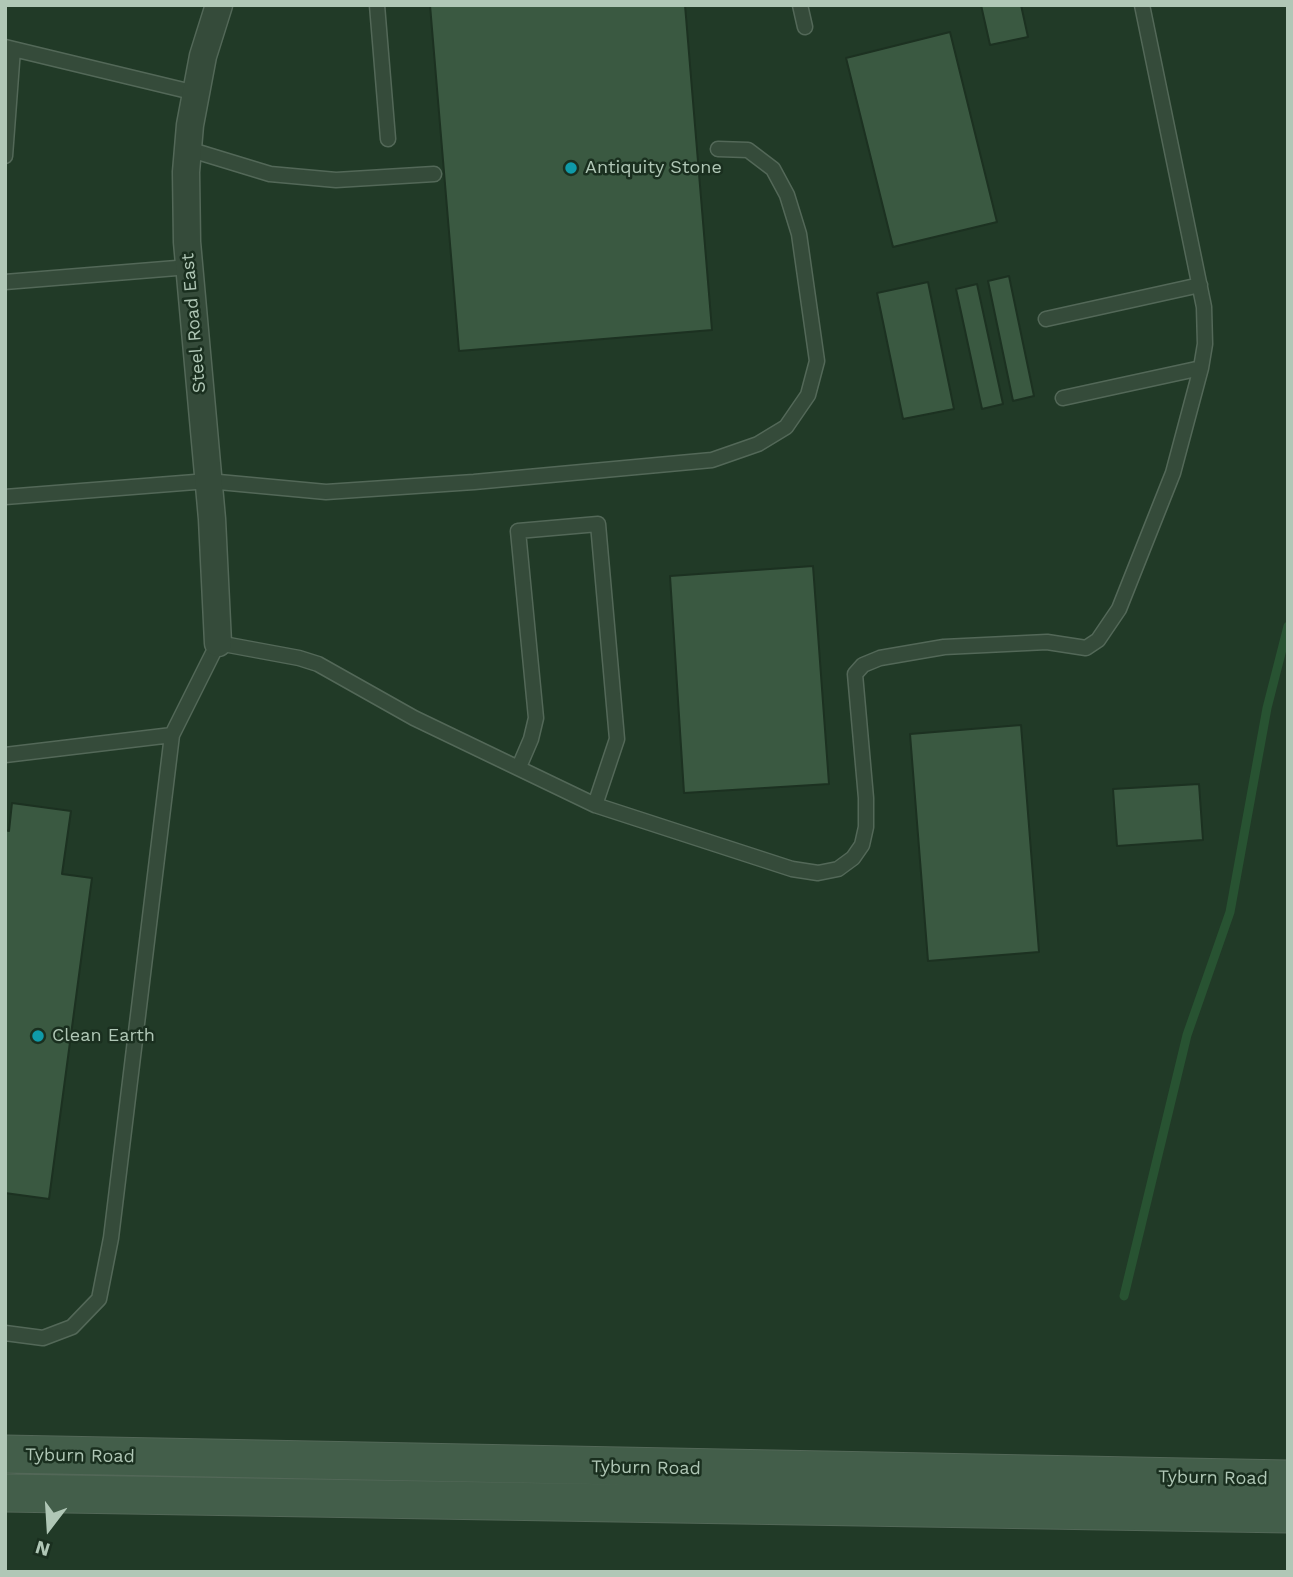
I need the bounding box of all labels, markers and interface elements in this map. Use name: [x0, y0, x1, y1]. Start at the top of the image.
place label: Antiquity Stone: [585, 157, 722, 179]
marker: Antiquity Stone: [563, 160, 579, 176]
street label: Steel Road East: [177, 252, 211, 394]
place label: Clean Earth: [52, 1025, 155, 1047]
marker: Clean Earth: [30, 1028, 46, 1044]
street label: Tyburn Road: [25, 1444, 135, 1468]
street label: Tyburn Road: [591, 1456, 701, 1480]
street label: Tyburn Road: [1158, 1466, 1268, 1490]
north arrow: [14, 1493, 84, 1563]
text: N: [33, 1536, 53, 1562]

